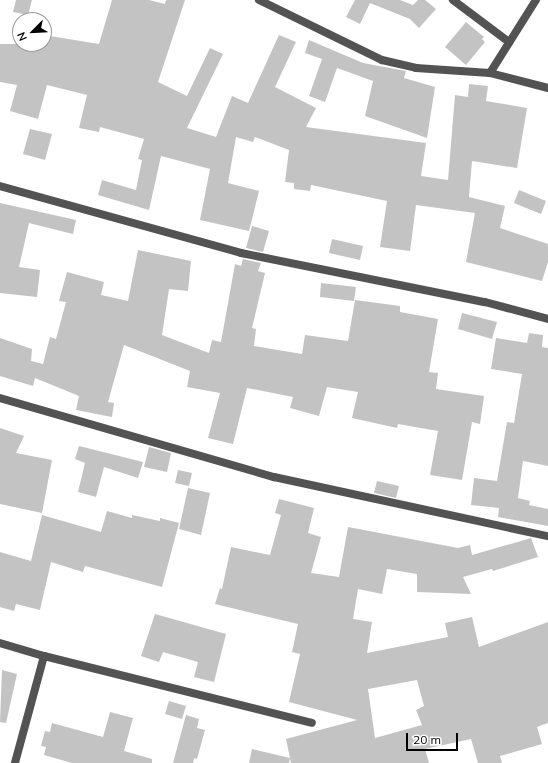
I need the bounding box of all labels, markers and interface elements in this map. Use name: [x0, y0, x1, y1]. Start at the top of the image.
north arrow: [12, 12, 52, 52]
text: N: [14, 30, 30, 43]
scale bar: [408, 725, 460, 751]
text: 20 m: [413, 732, 441, 747]

